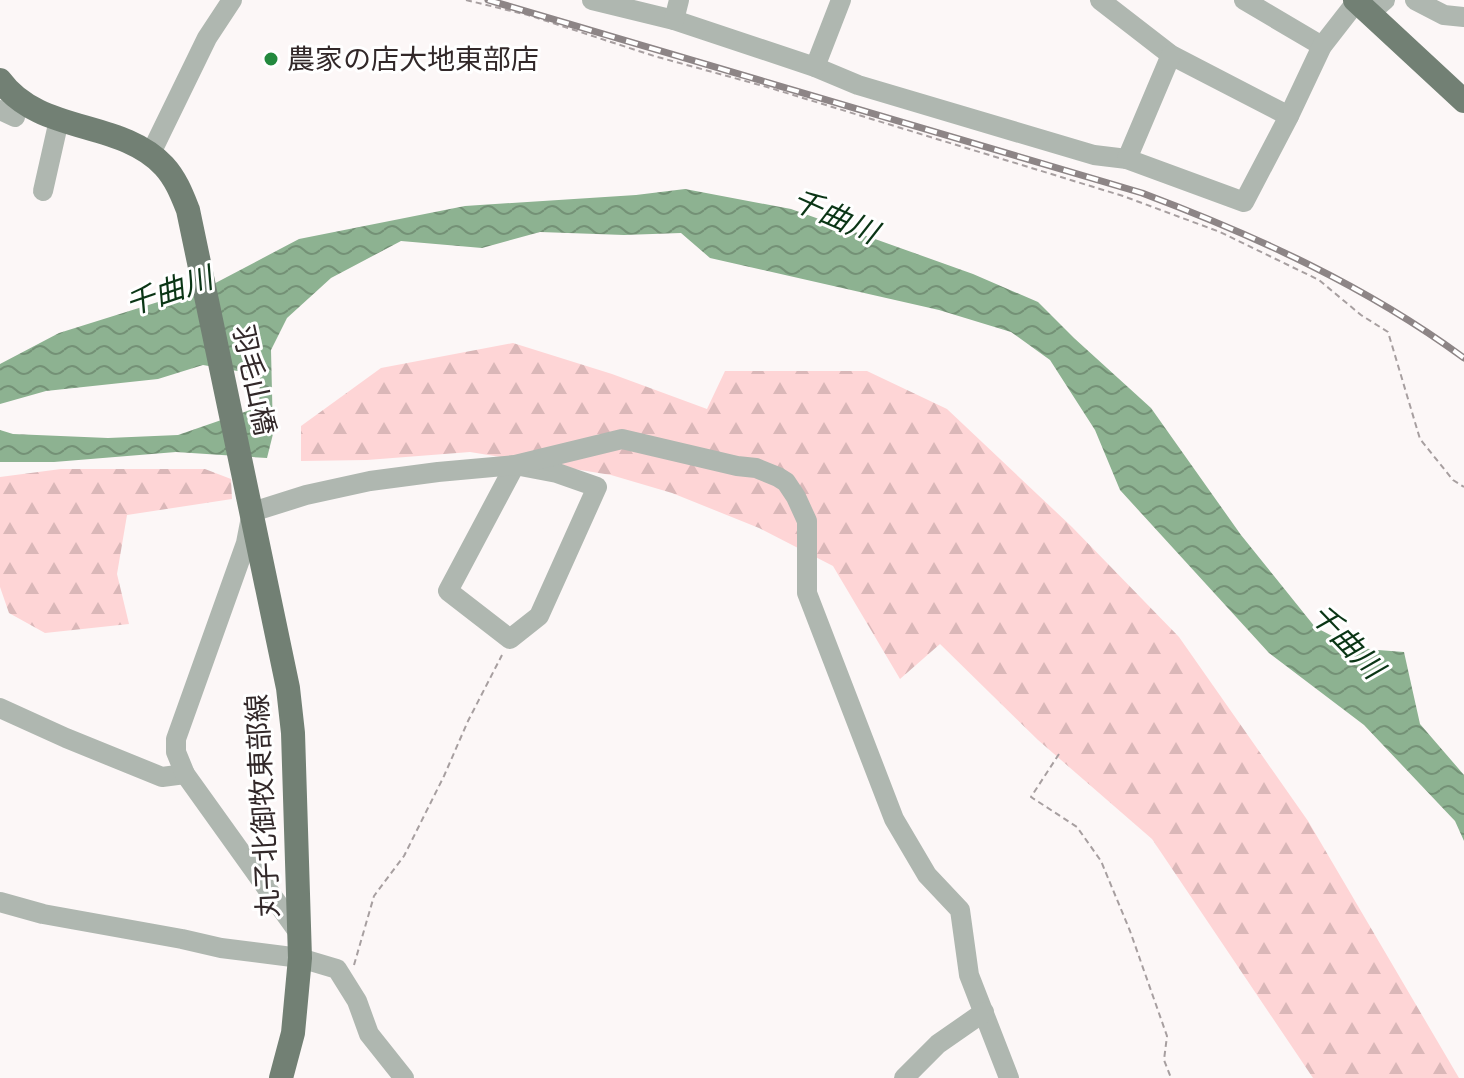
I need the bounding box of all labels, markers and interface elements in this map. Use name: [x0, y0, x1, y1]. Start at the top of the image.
place label: 農家の店大地東部店: [287, 43, 539, 76]
marker: 農家の店大地東部店: [262, 50, 280, 68]
water label: 千曲川: [787, 182, 886, 252]
water label: 千曲川: [121, 259, 220, 322]
street label: 羽毛山橋: [226, 322, 282, 438]
water label: 千曲川: [1303, 596, 1393, 688]
street label: 丸子北御牧東部線: [241, 693, 285, 919]

